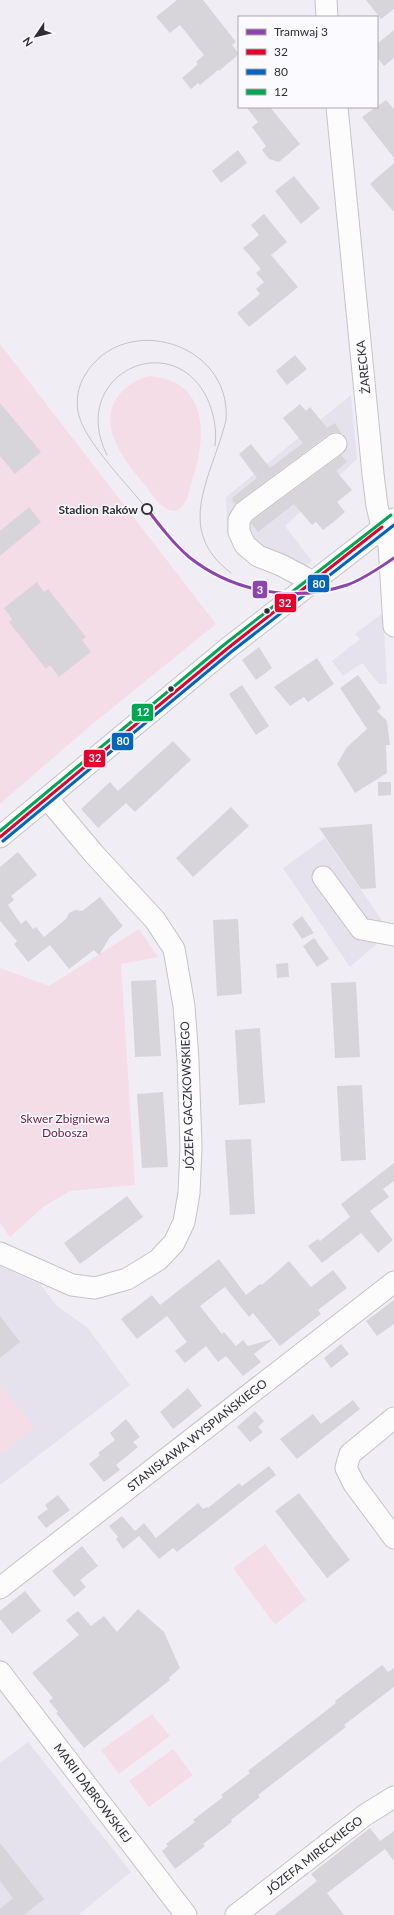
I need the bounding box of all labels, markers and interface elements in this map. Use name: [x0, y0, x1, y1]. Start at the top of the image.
north arrow: [16, 16, 56, 56]
legend: [238, 16, 378, 108]
text: Tramwaj 3: [274, 24, 328, 39]
text: N: [20, 35, 35, 49]
text: 32: [274, 44, 288, 59]
text: 80: [274, 64, 288, 79]
text: 12: [274, 84, 288, 99]
street label: ŻARECKA: [353, 339, 373, 394]
place label: Stadion Raków: [58, 502, 138, 517]
marker: Stadion Raków: [141, 503, 153, 515]
line badge: 80: [307, 574, 330, 593]
text: 80: [313, 577, 326, 590]
line badge: 3: [252, 580, 268, 599]
text: 3: [257, 583, 263, 596]
line badge: 32: [274, 593, 297, 613]
text: 32: [279, 596, 291, 609]
unlabelled marker: [262, 606, 272, 616]
unlabelled marker: [166, 684, 176, 694]
line badge: 12: [131, 703, 154, 722]
text: 12: [137, 705, 149, 718]
line badge: 80: [111, 732, 134, 751]
text: 80: [117, 734, 130, 747]
line badge: 32: [83, 749, 106, 768]
text: 32: [89, 751, 101, 764]
street label: JÓZEFA GACZKOWSKIEGO: [177, 1021, 197, 1171]
park label: Skwer Zbigniewa Dobosza: [20, 1111, 110, 1140]
street label: STANISŁAWA WYSPIAŃSKIEGO: [124, 1375, 270, 1494]
street label: MARII DĄBROWSKIEJ: [51, 1740, 135, 1846]
street label: JÓZEFA MIRECKIEGO: [263, 1812, 366, 1897]

